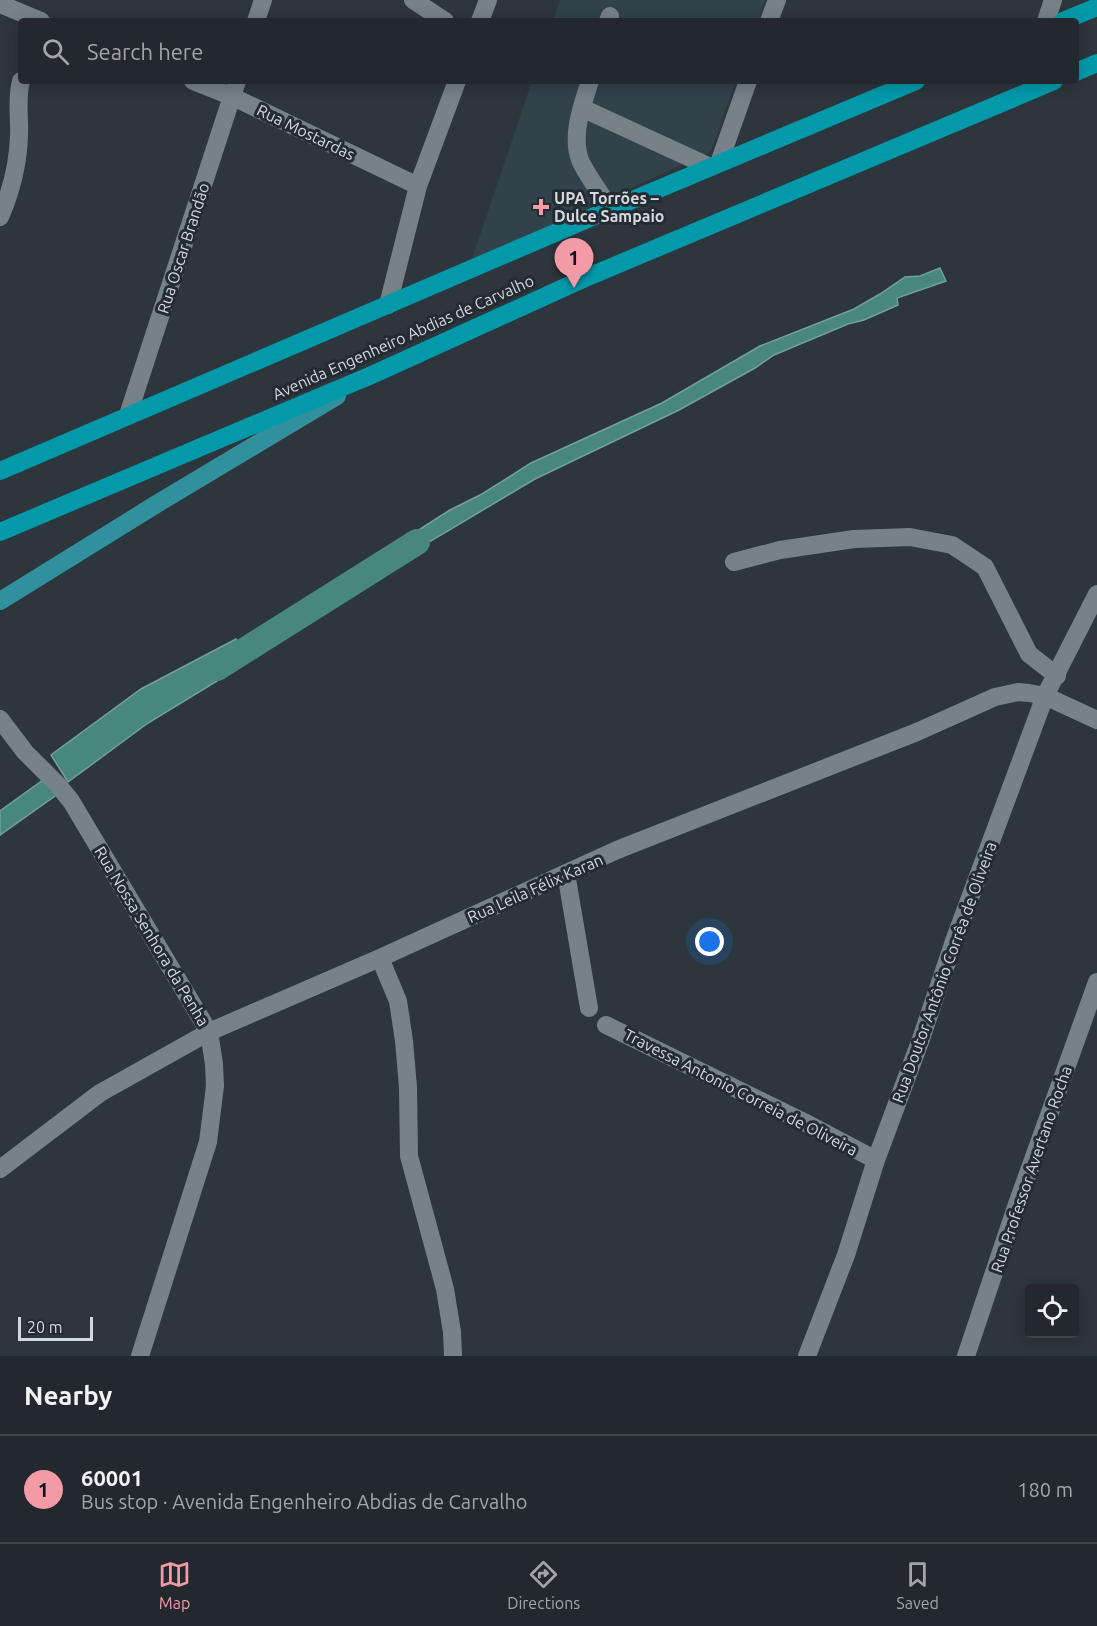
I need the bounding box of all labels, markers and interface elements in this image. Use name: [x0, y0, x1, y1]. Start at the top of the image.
search box: [18, 18, 1079, 84]
icon: search: [39, 35, 72, 68]
text: Search here: [87, 39, 203, 64]
street label: Rua Mostardas: [254, 101, 358, 163]
street label: Rua Oscar Brandão: [153, 180, 213, 316]
place label: UPA Torrões – Dulce Sampaio: [554, 189, 665, 225]
marker: UPA Torrões – Dulce Sampaio: [532, 198, 550, 216]
pin: 1: [554, 238, 594, 288]
street label: Avenida Engenheiro Abdias de Carvalho: [270, 271, 536, 403]
street label: Rua Doutor Antônio Corrêa de Oliveira: [888, 839, 1000, 1105]
street label: Rua Nossa Senhora da Penha: [91, 843, 213, 1029]
street label: Rua Leila Félix Karan: [464, 850, 606, 926]
your location: [695, 927, 724, 956]
street label: Travessa Antonio Correia de Oliveira: [621, 1025, 861, 1159]
street label: Rua Professor Avertano Rocha: [987, 1063, 1075, 1275]
map controls: [1025, 1284, 1079, 1338]
button: locate: [1025, 1284, 1079, 1338]
scale bar: [18, 1314, 93, 1342]
text: 20 m: [27, 1318, 63, 1336]
text: Nearby: [24, 1381, 112, 1410]
text: 60001: [81, 1465, 143, 1490]
text: 1: [38, 1478, 49, 1501]
text: 180 m: [1017, 1478, 1073, 1501]
text: Bus stop · Avenida Engenheiro Abdias de Carvalho: [81, 1490, 528, 1513]
tab: Map: [158, 1558, 191, 1612]
tab: Directions: [507, 1558, 580, 1612]
tab: Saved: [896, 1558, 939, 1612]

